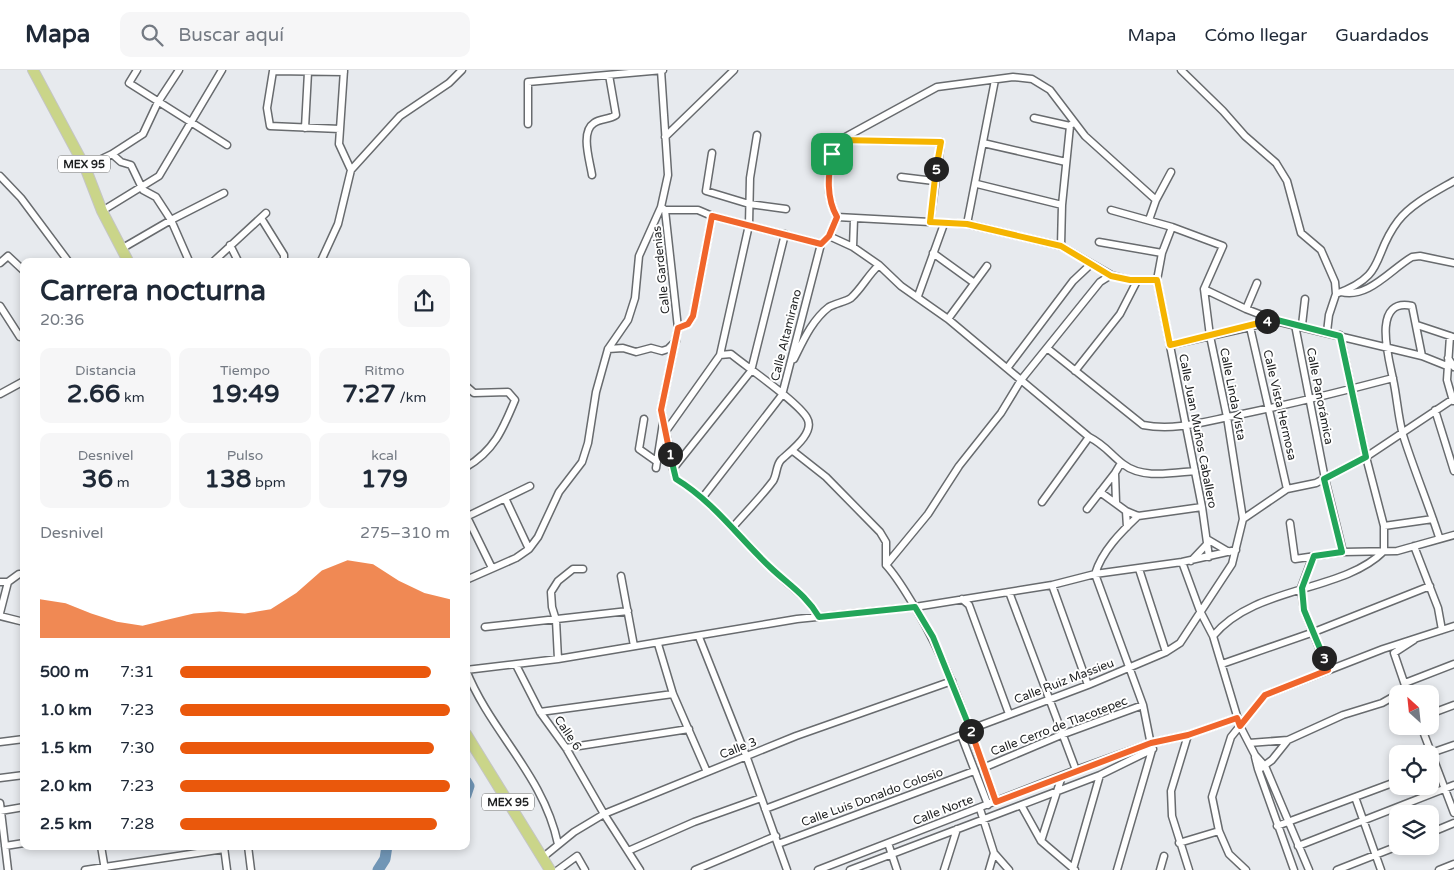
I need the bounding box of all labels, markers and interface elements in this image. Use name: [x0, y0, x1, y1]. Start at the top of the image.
search box: [120, 12, 470, 57]
text: Mapa: [25, 20, 90, 49]
icon: search: [138, 21, 166, 49]
text: Buscar aquí: [178, 24, 284, 46]
text: Mapa: [1127, 24, 1176, 46]
text: Cómo llegar: [1204, 24, 1307, 46]
text: Guardados: [1335, 24, 1429, 46]
pin: [811, 133, 853, 175]
icon: arrive: [818, 140, 846, 168]
road number: MEX 95: [58, 156, 110, 172]
pin: 5: [924, 156, 948, 182]
text: 5: [932, 161, 941, 178]
street label: Calle Gardenias: [649, 225, 673, 315]
text: Carrera nocturna: [40, 274, 266, 308]
button: share: [398, 275, 450, 327]
street label: Calle Altamirano: [768, 288, 804, 382]
pin: 4: [1254, 308, 1280, 334]
text: 20:36: [40, 310, 84, 330]
text: 4: [1263, 313, 1272, 330]
street label: Calle Panorámica: [1304, 346, 1336, 446]
street label: Calle Linda Vista: [1217, 347, 1249, 441]
street label: Calle Vista Hermosa: [1260, 348, 1300, 462]
street label: Calle Juan Muños Caballero: [1176, 353, 1220, 509]
text: Distancia: [75, 362, 136, 379]
text: Tiempo: [220, 362, 270, 379]
text: Ritmo: [364, 362, 404, 379]
text: 2.66: [67, 379, 120, 409]
text: 19:49: [210, 379, 280, 409]
text: 7:27: [342, 379, 396, 409]
text: km: [120, 389, 145, 406]
text: /km: [396, 389, 426, 406]
pin: 1: [658, 442, 682, 466]
text: 1: [666, 446, 675, 463]
text: Desnivel: [78, 447, 133, 464]
text: Pulso: [227, 447, 263, 464]
text: kcal: [371, 447, 397, 464]
text: 36: [82, 464, 113, 494]
text: 138: [204, 464, 251, 494]
text: 179: [361, 464, 408, 494]
text: m: [113, 474, 130, 491]
text: bpm: [251, 474, 286, 491]
text: Desnivel: [40, 523, 104, 543]
text: 275–310 m: [360, 523, 450, 543]
pin: 3: [1312, 646, 1336, 670]
text: 3: [1320, 650, 1329, 667]
street label: Calle Ruiz Massieu: [1012, 655, 1116, 707]
text: 500 m: [40, 662, 89, 682]
text: 7:31: [120, 662, 154, 682]
north arrow: [1389, 685, 1439, 735]
map controls: [1389, 685, 1439, 855]
street label: Calle Cerro de Tlacotepec: [989, 693, 1129, 759]
text: 1.0 km: [40, 700, 92, 720]
text: 7:23: [120, 700, 154, 720]
street label: Calle 6: [551, 713, 585, 753]
pin: 2: [958, 718, 984, 744]
text: 2: [967, 723, 976, 740]
street label: Calle 3: [718, 735, 758, 761]
text: 1.5 km: [40, 738, 92, 758]
text: 7:30: [120, 738, 154, 758]
button: locate: [1389, 745, 1439, 795]
street label: Calle Luis Donaldo Colosio: [799, 765, 945, 829]
text: 2.0 km: [40, 776, 92, 796]
text: 7:23: [120, 776, 154, 796]
street label: Calle Norte: [911, 792, 975, 828]
road number: MEX 95: [482, 794, 534, 810]
button: layers: [1389, 805, 1439, 855]
text: 2.5 km: [40, 814, 92, 834]
text: 7:28: [120, 814, 154, 834]

